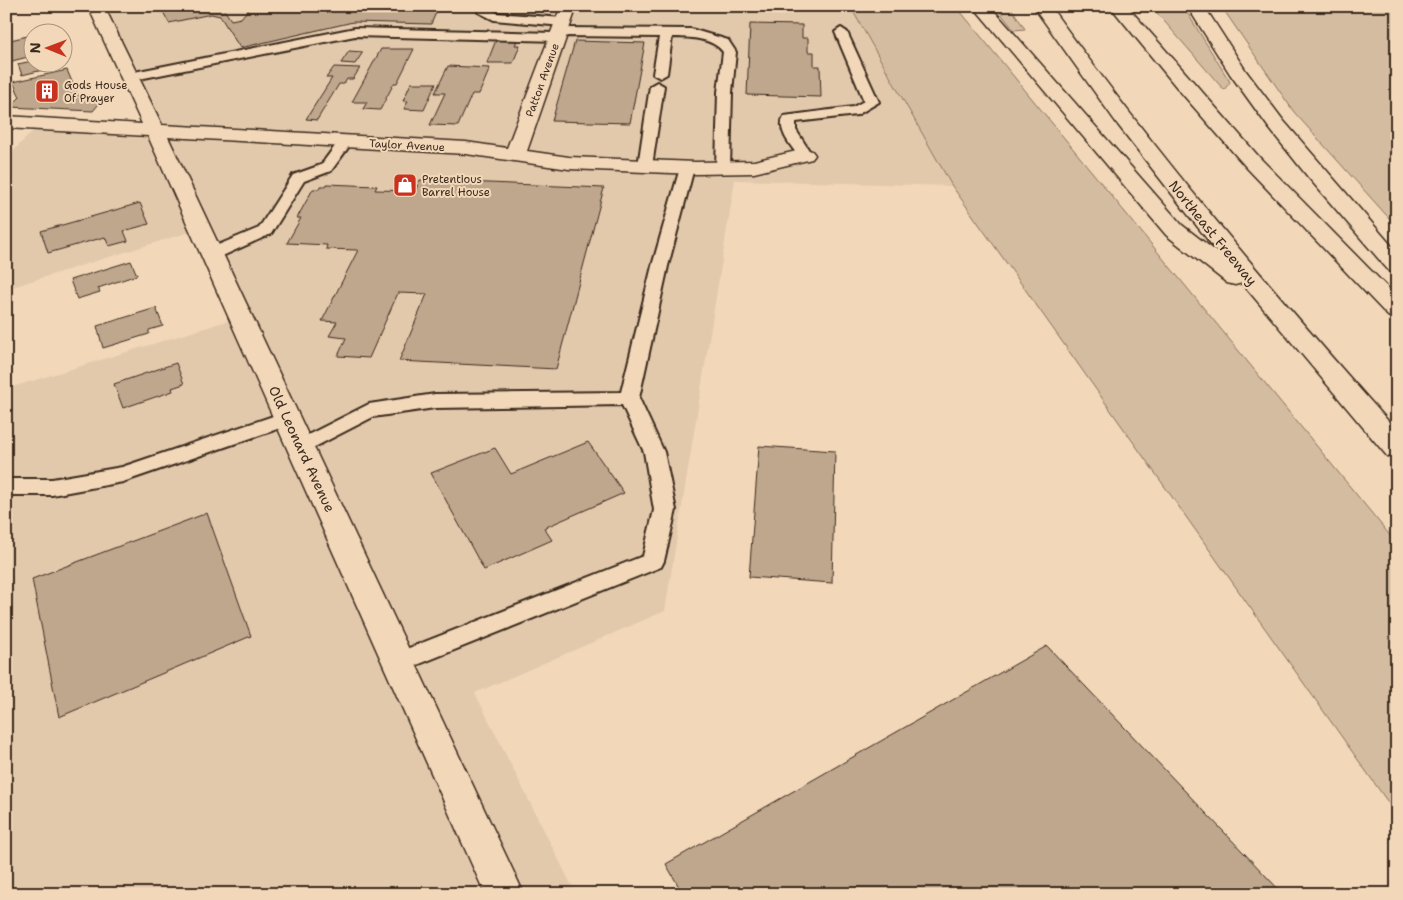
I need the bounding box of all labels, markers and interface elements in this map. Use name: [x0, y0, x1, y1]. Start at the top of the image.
north arrow: [22, 22, 72, 72]
street label: Patton Avenue: [522, 41, 563, 119]
text: N: [26, 42, 44, 53]
building icon: Gods House Of Prayer: [34, 78, 60, 104]
place label: Gods House Of Prayer: [64, 78, 127, 106]
street label: Taylor Avenue: [369, 136, 445, 155]
shop icon: Pretentious Barrel House: [392, 172, 418, 198]
place label: Pretentious Barrel House: [422, 172, 490, 200]
street label: Northeast Freeway: [1165, 177, 1261, 289]
street label: Old Leonard Avenue: [265, 383, 339, 515]

